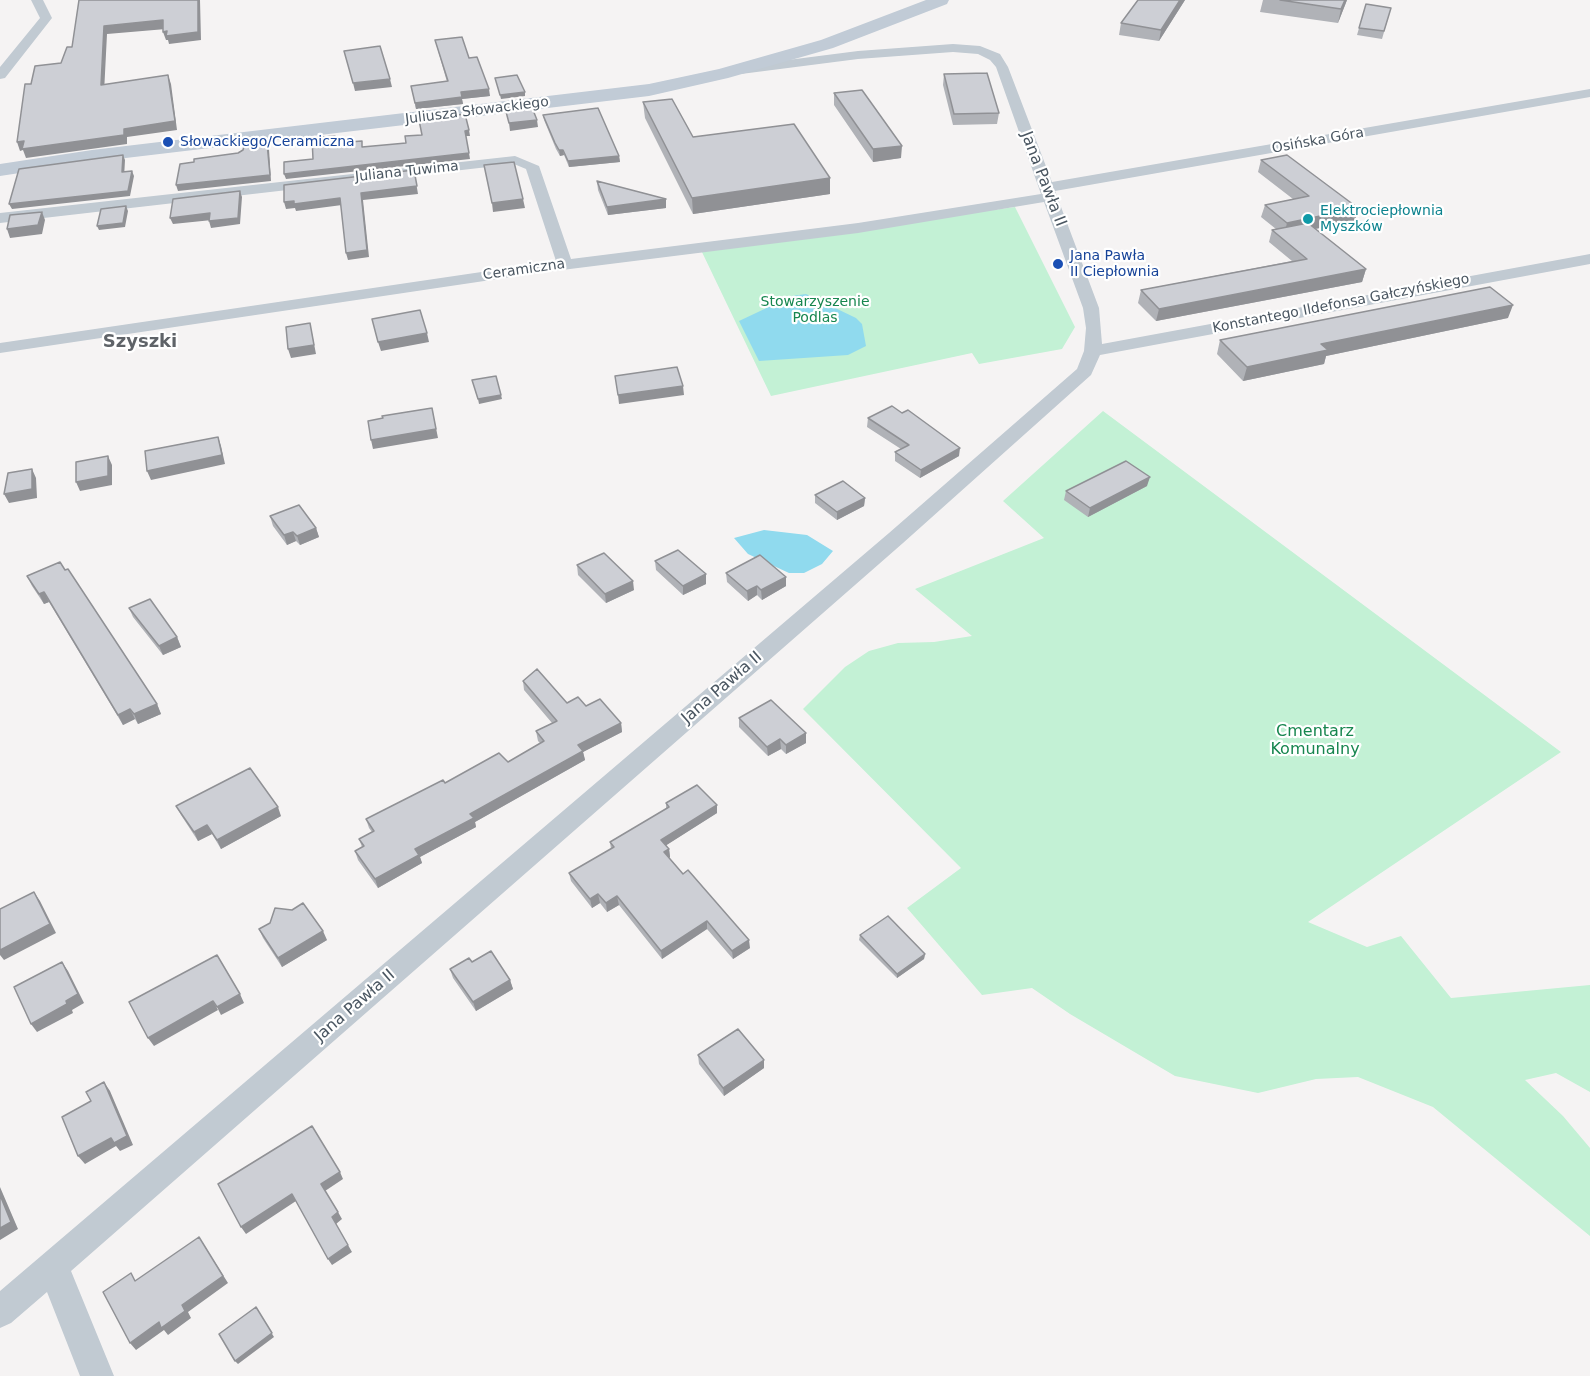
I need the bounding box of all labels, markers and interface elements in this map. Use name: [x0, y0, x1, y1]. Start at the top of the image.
street label: Juliusza Słowackiego: [404, 94, 550, 128]
street label: Osińska Góra: [1271, 125, 1365, 157]
street label: Jana Pawła II: [1016, 129, 1070, 229]
place label: Słowackiego/Ceramiczna: [180, 134, 355, 150]
marker: Słowackiego/Ceramiczna: [161, 135, 175, 149]
street label: Juliana Tuwima: [354, 158, 460, 186]
place label: Elektrociepłownia Myszków: [1320, 203, 1443, 236]
marker: Elektrociepłownia Myszków: [1301, 212, 1315, 226]
place label: Jana Pawła II Ciepłownia: [1070, 248, 1159, 280]
street label: Ceramiczna: [482, 256, 566, 284]
marker: Jana Pawła II Ciepłownia: [1051, 257, 1065, 271]
street label: Konstantego Ildefonsa Gałczyńskiego: [1211, 271, 1471, 337]
park label: Stowarzyszenie Podlas: [761, 294, 869, 326]
district label: Szyszki: [103, 331, 177, 353]
street label: Jana Pawła II: [678, 648, 766, 728]
park label: Cmentarz Komunalny: [1270, 722, 1360, 760]
street label: Jana Pawła II: [311, 966, 399, 1046]

